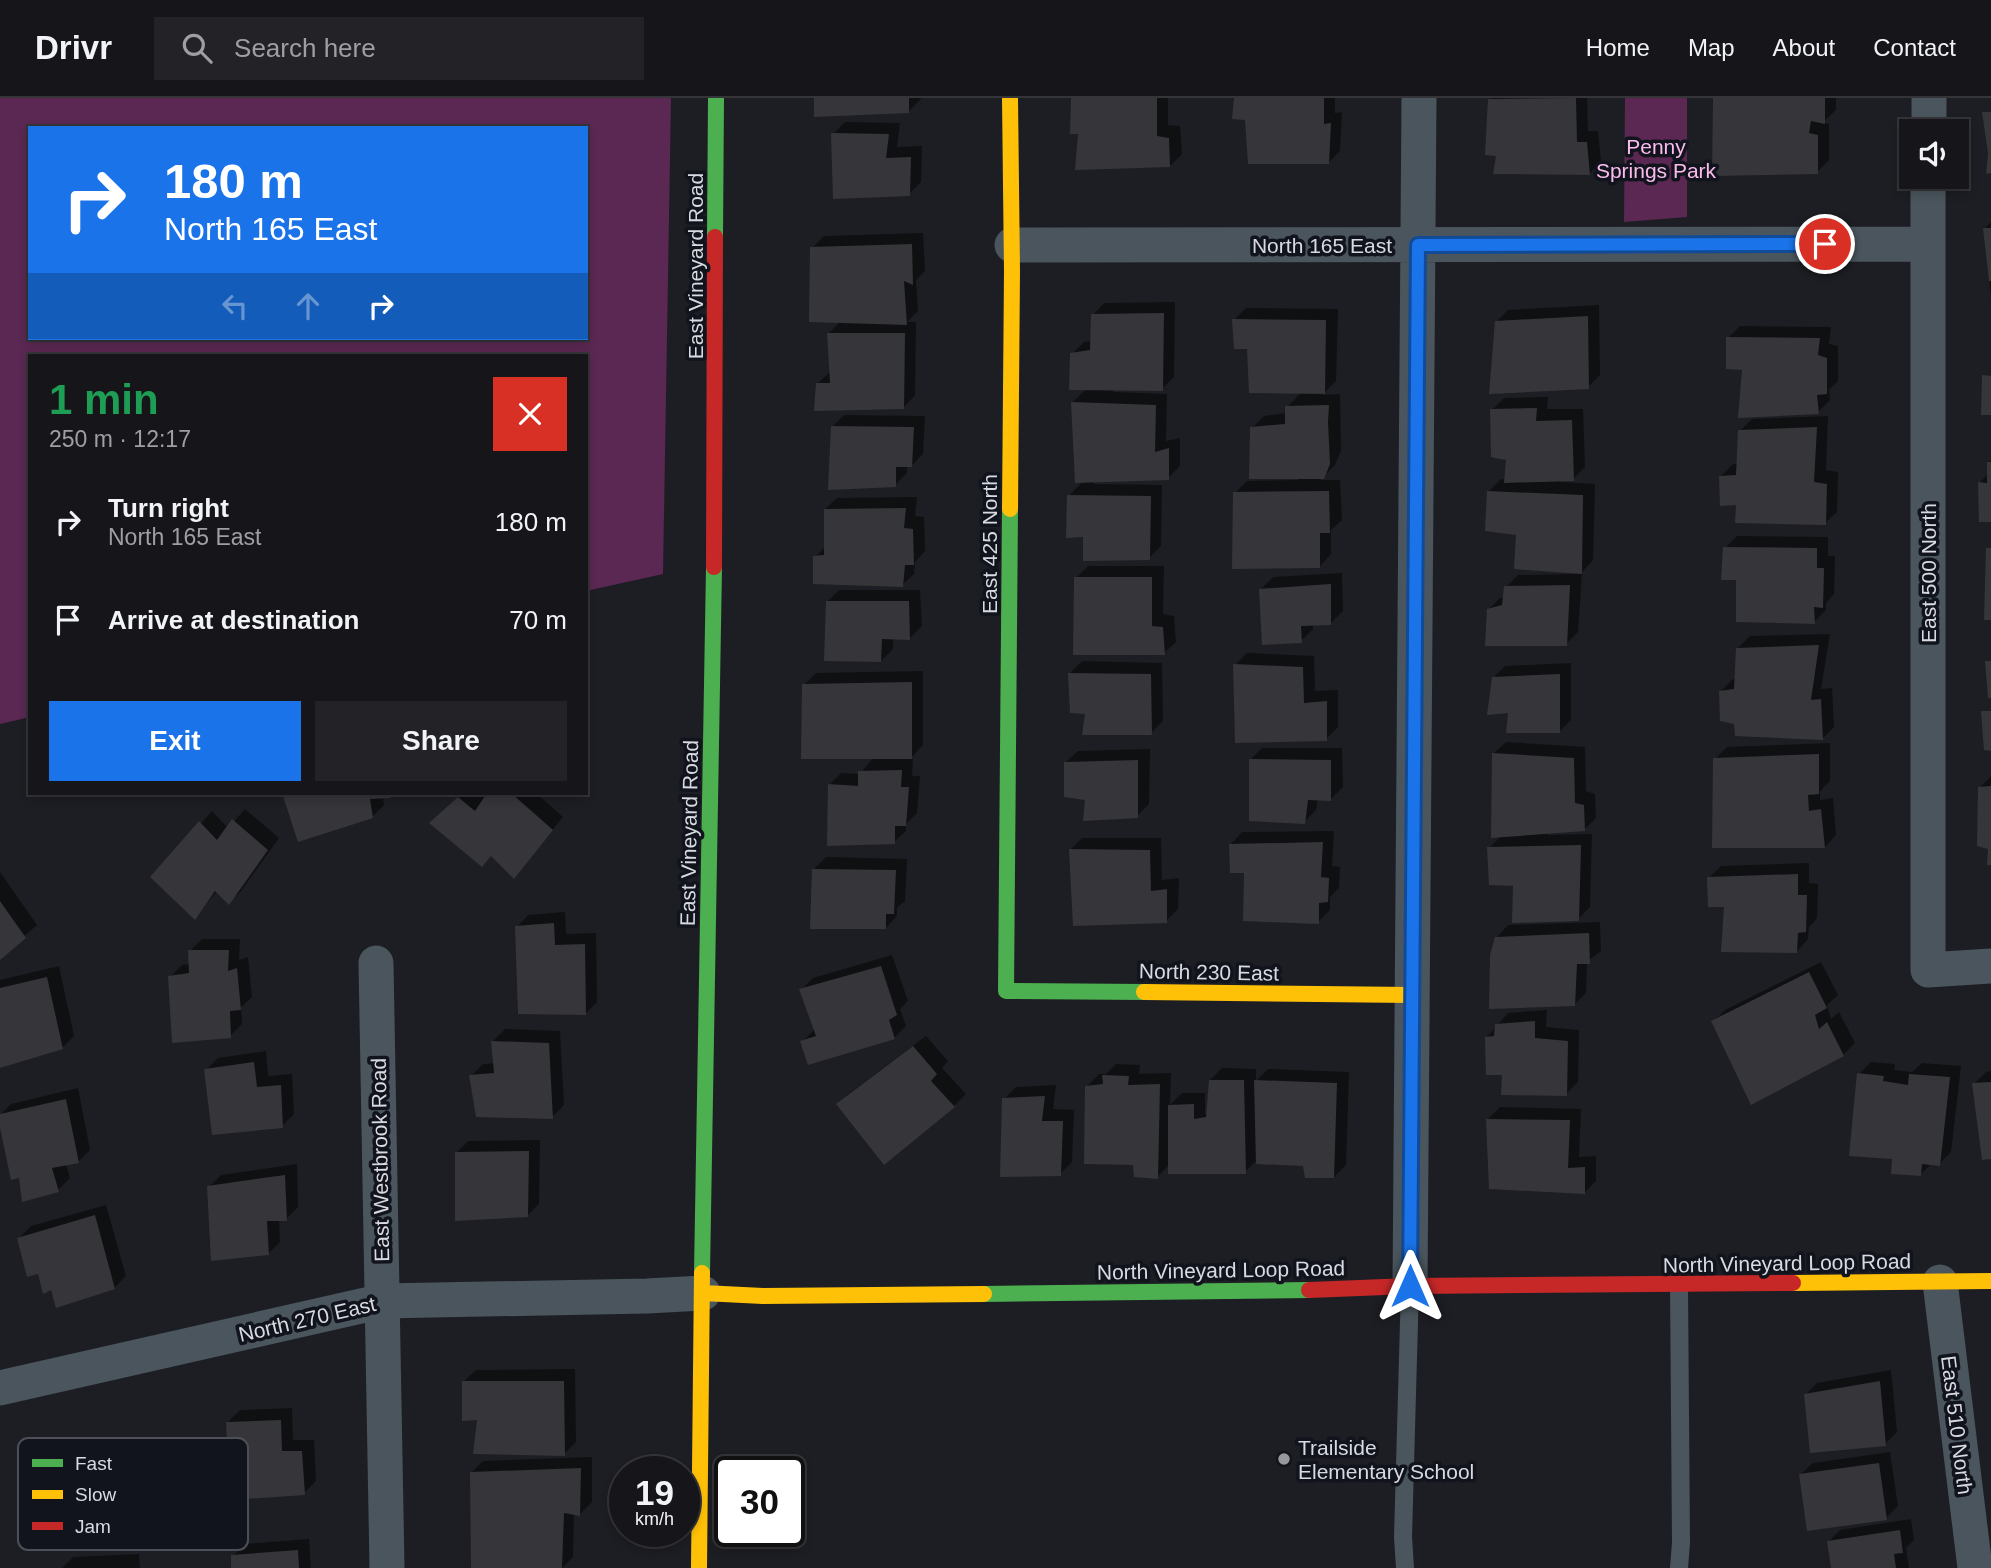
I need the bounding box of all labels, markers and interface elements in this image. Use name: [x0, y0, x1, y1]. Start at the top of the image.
search box: [154, 17, 644, 80]
text: Drivr: [35, 29, 112, 66]
icon: search: [178, 29, 216, 67]
text: Search here: [234, 33, 376, 63]
text: Home: [1586, 34, 1650, 61]
text: Map: [1688, 34, 1735, 61]
text: About: [1773, 34, 1835, 61]
text: Contact: [1873, 34, 1956, 61]
map controls: [1899, 119, 1969, 189]
button: sound: [1899, 119, 1969, 189]
park label: Penny Springs Park: [1596, 135, 1717, 182]
icon: right: [49, 154, 140, 245]
text: 180 m: [164, 154, 303, 208]
street label: East Vineyard Road: [684, 173, 707, 359]
text: North 165 East: [164, 211, 377, 247]
pin: [1795, 214, 1855, 274]
icon: arrive: [1806, 225, 1844, 263]
street label: North 165 East: [1252, 234, 1392, 257]
icon: left: [216, 287, 254, 325]
icon: ahead: [289, 287, 327, 325]
icon: right: [362, 287, 400, 325]
text: 1 min: [49, 376, 159, 423]
button: close: [493, 377, 567, 451]
text: 250 m · 12:17: [49, 426, 191, 452]
street label: East 425 North: [978, 474, 1001, 614]
text: Turn right: [108, 493, 229, 523]
icon: right: [49, 503, 87, 541]
street label: East 500 North: [1917, 503, 1940, 643]
text: 180 m: [495, 507, 567, 537]
text: North 165 East: [108, 524, 261, 550]
icon: arrive: [49, 601, 87, 639]
text: Arrive at destination: [108, 605, 359, 635]
text: 70 m: [509, 605, 567, 635]
button: Exit: [49, 701, 301, 781]
button: Share: [315, 701, 567, 781]
street label: East Vineyard Road: [676, 740, 702, 926]
street label: North 230 East: [1139, 959, 1279, 985]
street label: East Westbrook Road: [367, 1058, 393, 1262]
position arrow: [1373, 1249, 1447, 1323]
street label: North Vineyard Loop Road: [1663, 1249, 1911, 1277]
street label: North Vineyard Loop Road: [1097, 1256, 1345, 1284]
street label: North 270 East: [236, 1292, 378, 1346]
street label: East 510 North: [1937, 1354, 1977, 1496]
place label: Trailside Elementary School: [1298, 1436, 1474, 1483]
legend: [18, 1438, 248, 1550]
marker: Trailside Elementary School: [1276, 1451, 1292, 1467]
text: Fast: [75, 1453, 113, 1474]
speed limit sign: 30: [714, 1456, 805, 1547]
text: 19: [635, 1473, 674, 1512]
text: Slow: [75, 1484, 116, 1505]
text: km/h: [635, 1509, 674, 1529]
text: Jam: [75, 1516, 111, 1537]

